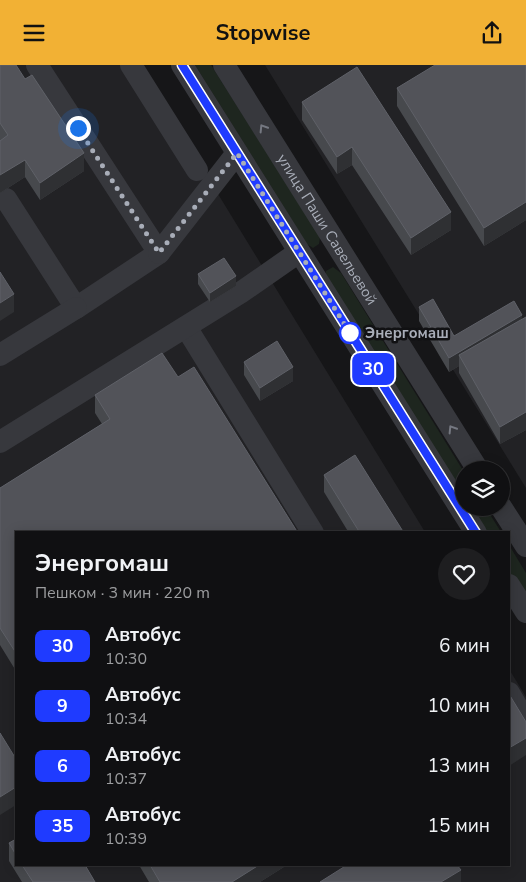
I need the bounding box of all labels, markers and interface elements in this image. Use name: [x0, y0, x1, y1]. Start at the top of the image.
text: Stopwise: [216, 18, 310, 48]
icon: menu: [20, 19, 48, 47]
icon: share: [478, 19, 506, 47]
your location: [66, 116, 91, 141]
one-way arrow: [260, 125, 270, 134]
street label: улица Паши Савельевой: [272, 150, 382, 309]
marker: Энергомаш: [339, 322, 361, 344]
place label: Энергомаш: [365, 323, 449, 343]
line badge: 30: [350, 353, 396, 385]
text: 30: [362, 357, 384, 381]
one-way arrow: [449, 425, 459, 434]
map controls: [455, 461, 510, 516]
button: layers: [455, 461, 510, 516]
text: Энергомаш: [35, 547, 169, 579]
button: heart: [438, 548, 490, 600]
text: Пешком · 3 мин · 220 m: [35, 582, 210, 604]
text: Автобус: [105, 622, 181, 648]
text: 6 мин: [439, 633, 490, 659]
text: 30: [52, 634, 73, 658]
text: 10:30: [105, 648, 147, 670]
text: Автобус: [105, 682, 181, 708]
text: 10 мин: [428, 693, 490, 719]
text: 9: [57, 694, 68, 718]
text: 10:34: [105, 708, 147, 730]
text: Автобус: [105, 742, 181, 768]
text: 13 мин: [428, 753, 490, 779]
text: 6: [57, 754, 68, 778]
text: 10:37: [105, 768, 147, 790]
text: Автобус: [105, 802, 181, 828]
text: 15 мин: [428, 813, 490, 839]
text: 35: [52, 814, 73, 838]
text: 10:39: [105, 828, 147, 850]

